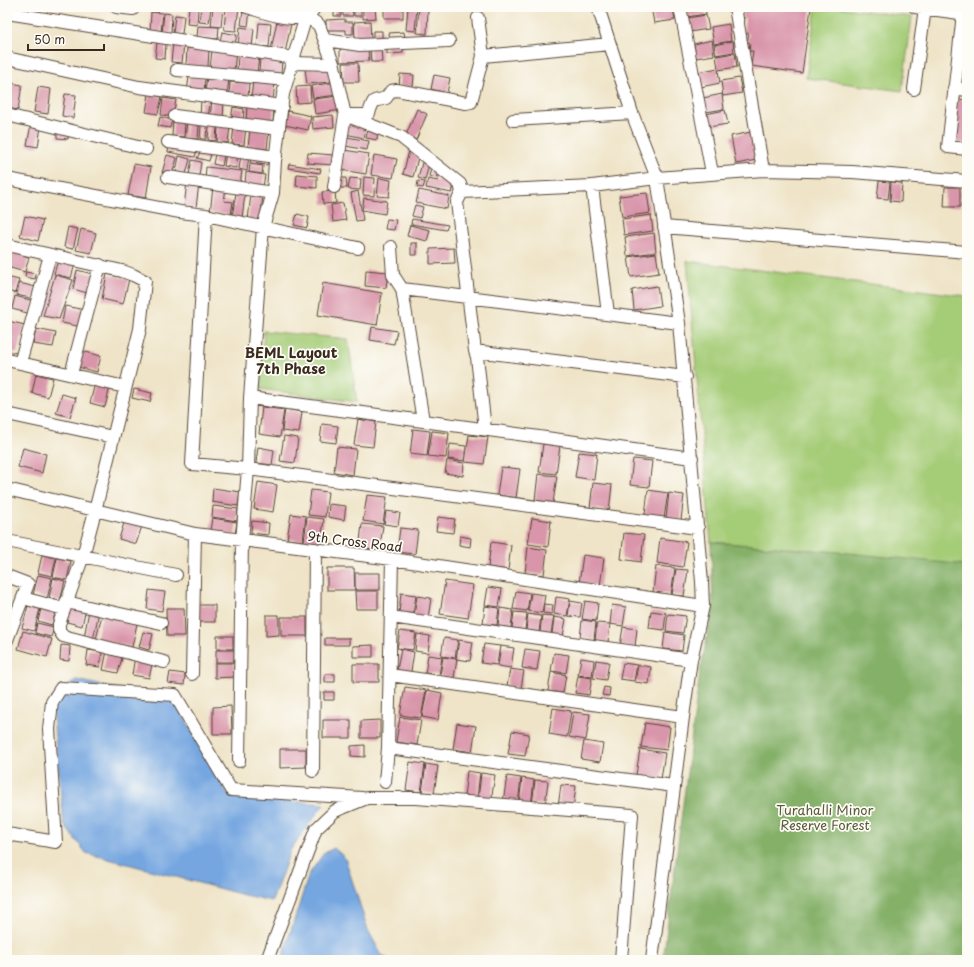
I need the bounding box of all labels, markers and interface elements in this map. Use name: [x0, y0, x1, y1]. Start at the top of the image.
scale bar: [28, 26, 104, 52]
text: 50 m: [34, 30, 65, 48]
district label: BEML Layout 7th Phase: [245, 342, 338, 379]
street label: 9th Cross Road: [307, 526, 403, 556]
park label: Turahalli Minor Reserve Forest: [776, 800, 875, 834]

